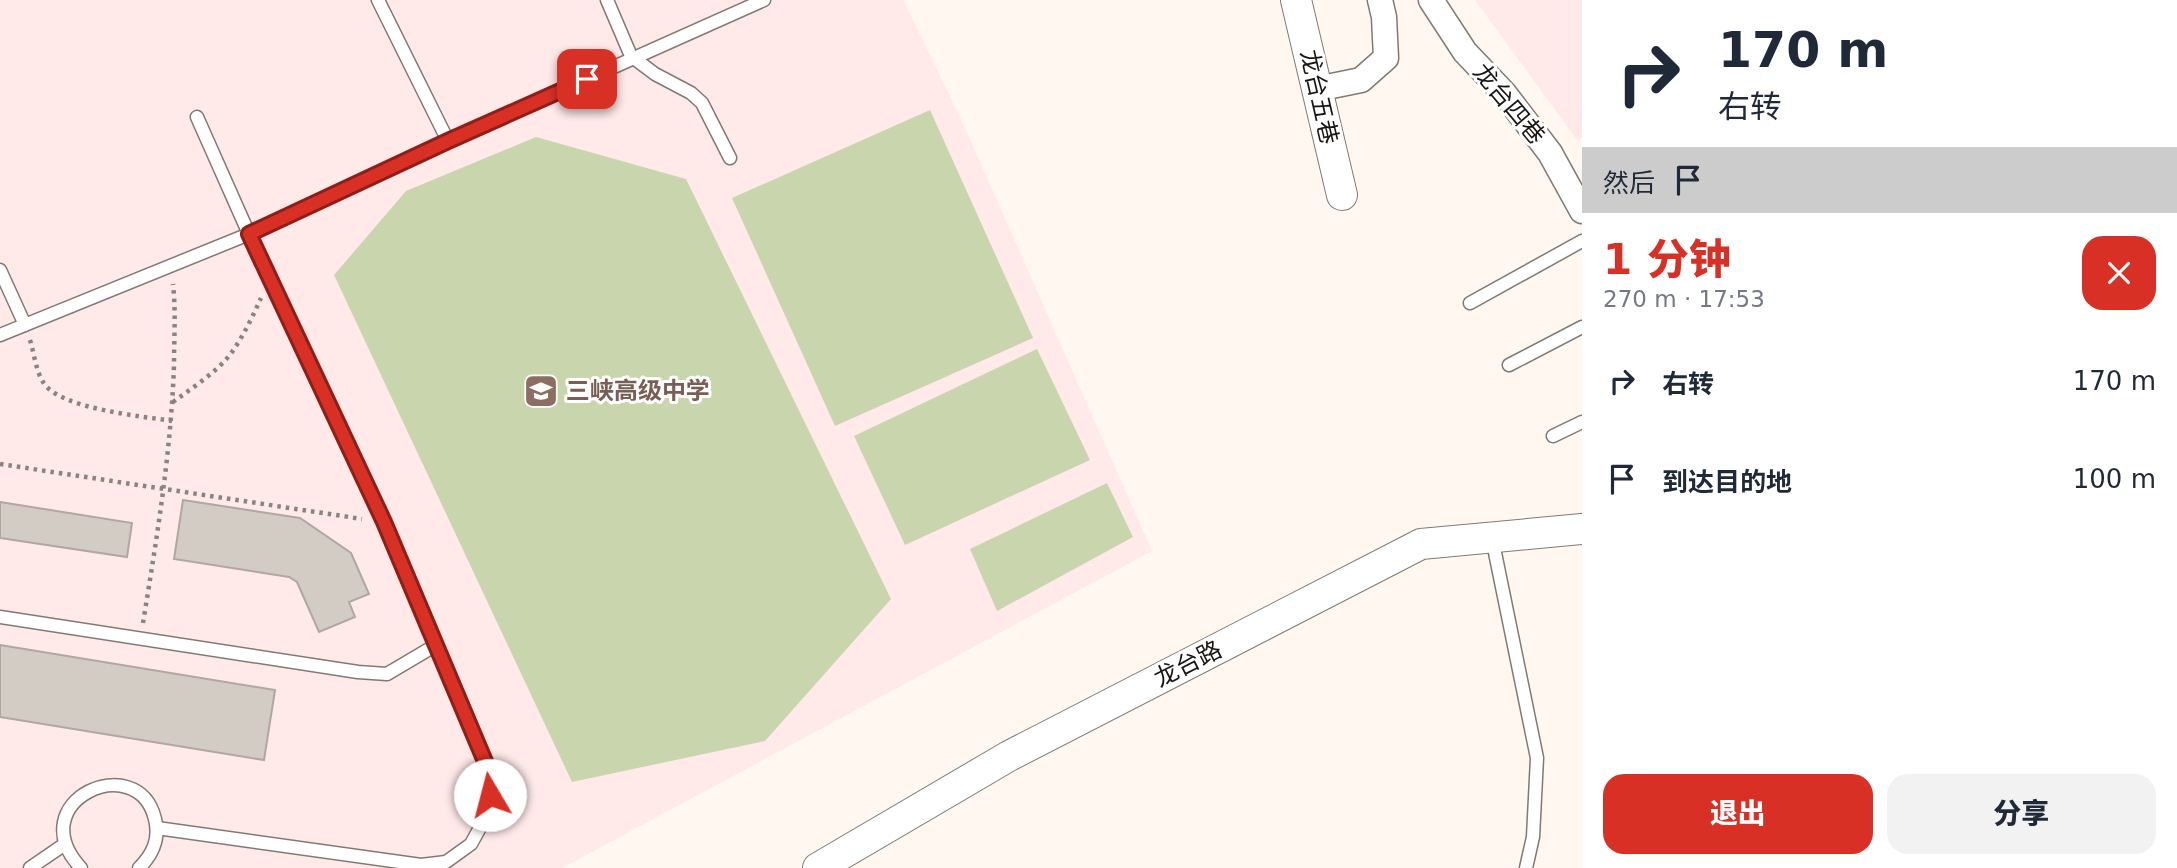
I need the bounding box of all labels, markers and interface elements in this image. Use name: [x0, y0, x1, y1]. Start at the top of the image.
text: 170 m: [1718, 22, 1888, 79]
icon: right: [1603, 28, 1694, 119]
street label: 龙台五巷: [1295, 47, 1343, 147]
pin: [557, 49, 617, 109]
street label: 龙台四巷: [1467, 58, 1551, 150]
icon: arrive: [568, 60, 606, 98]
text: 右转: [1718, 88, 1782, 126]
icon: arrive: [1669, 161, 1707, 199]
text: 然后: [1603, 168, 1655, 198]
text: 1 分钟: [1603, 235, 1731, 284]
button: close: [2082, 236, 2156, 310]
text: 270 m · 17:53: [1603, 286, 1765, 312]
icon: right: [1603, 362, 1641, 400]
text: 170 m: [2073, 366, 2156, 396]
text: 右转: [1662, 369, 1714, 399]
school or university icon: 三峡高级中学: [522, 372, 560, 410]
place label: 三峡高级中学: [566, 377, 710, 405]
icon: arrive: [1603, 460, 1641, 498]
text: 100 m: [2073, 464, 2156, 494]
text: 到达目的地: [1662, 467, 1792, 497]
street label: 龙台路: [1150, 635, 1226, 693]
position arrow: [453, 758, 527, 832]
button: 退出: [1603, 774, 1873, 854]
button: 分享: [1887, 774, 2156, 854]

